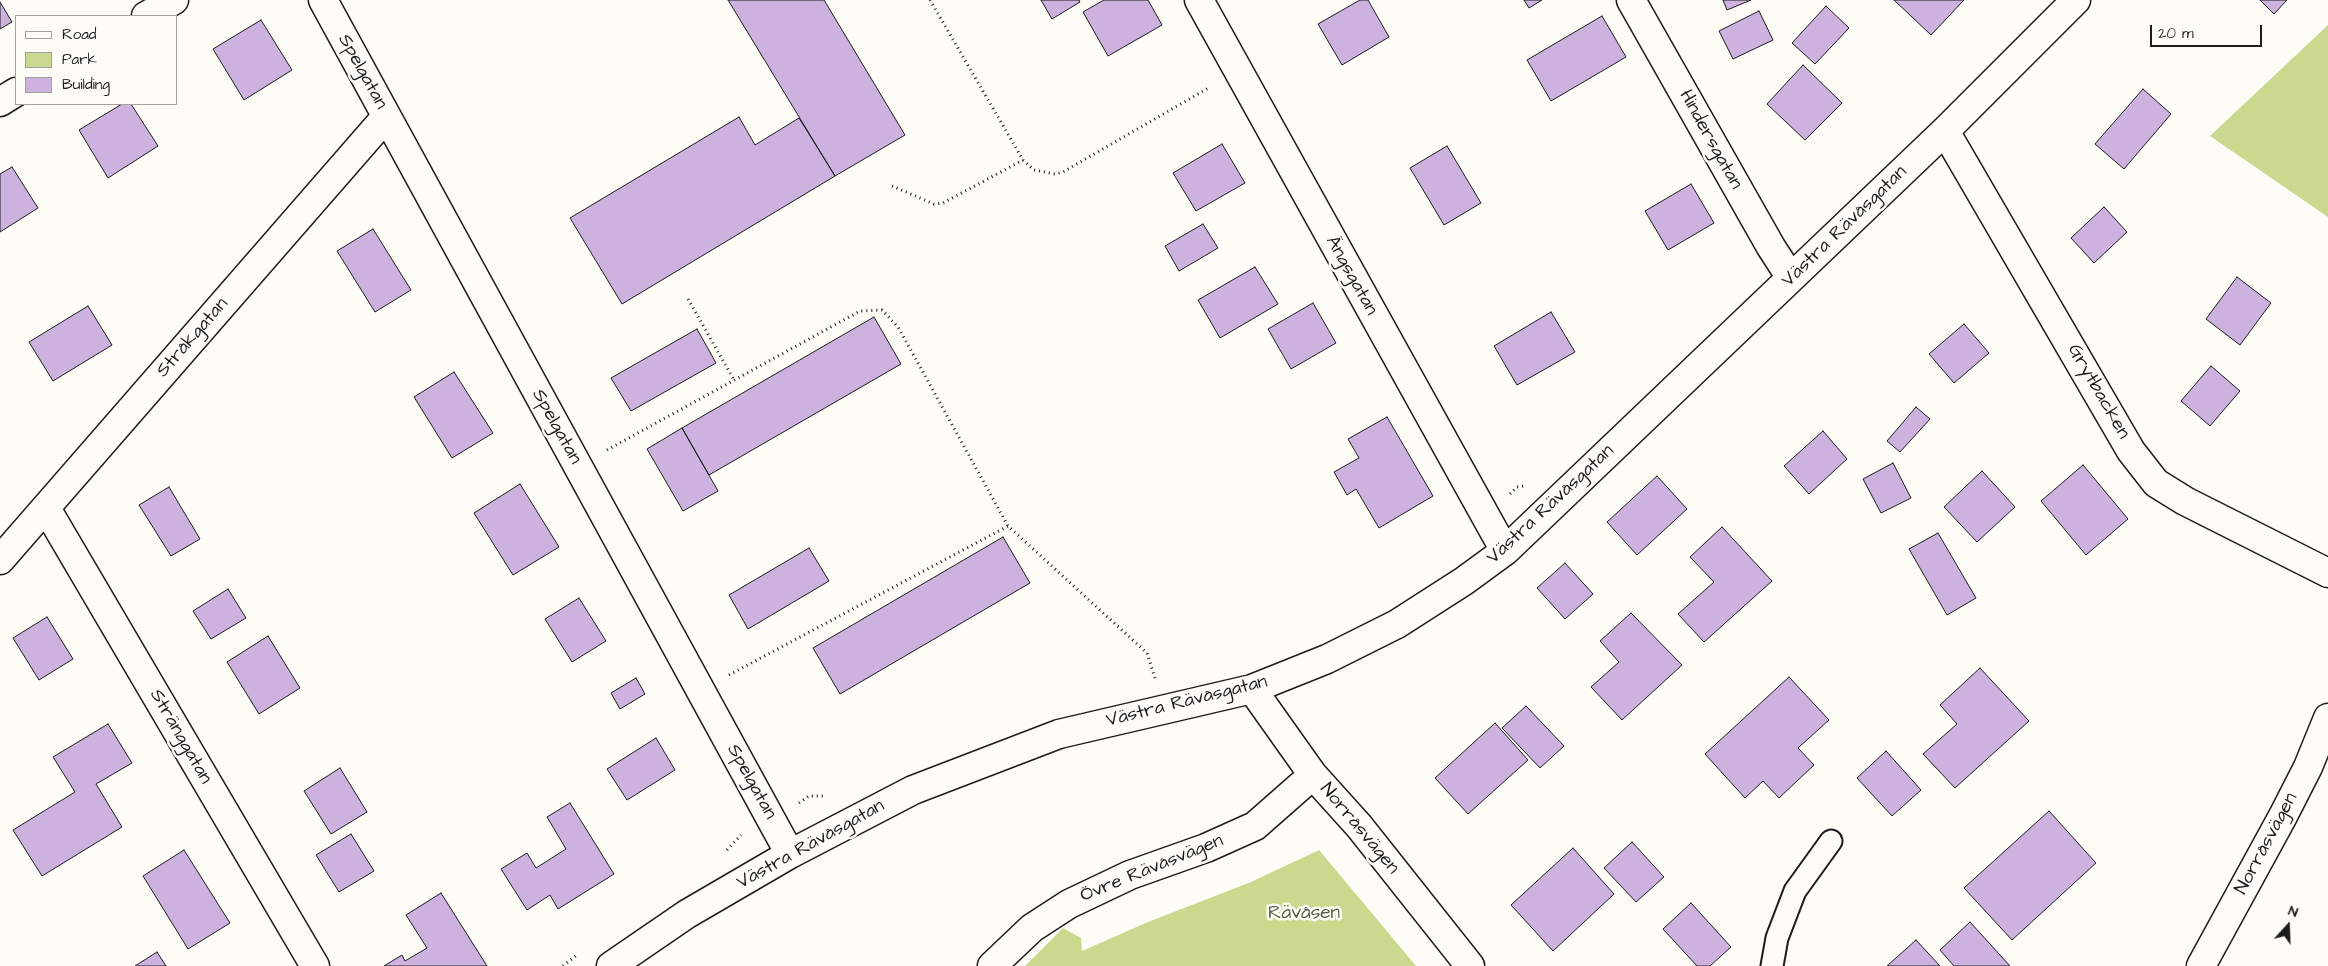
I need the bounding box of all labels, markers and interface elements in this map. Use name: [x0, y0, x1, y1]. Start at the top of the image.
legend: [15, 15, 178, 105]
scale bar: [2153, 15, 2266, 47]
text: 20 m: [2158, 23, 2194, 44]
text: Road: [62, 24, 96, 45]
street label: Spelgatan: [332, 30, 392, 114]
text: Park: [62, 49, 97, 70]
text: Building: [62, 74, 110, 95]
street label: Hindersgatan: [1673, 86, 1747, 194]
street label: Västra Rävåsgatan: [1778, 161, 1912, 293]
street label: Ängsgatan: [1320, 232, 1382, 320]
street label: Stråkgatan: [152, 294, 234, 382]
street label: Grytbacken: [2062, 341, 2134, 443]
street label: Spelgatan: [526, 385, 586, 469]
street label: Västra Rävåsgatan: [1483, 440, 1619, 570]
street label: Västra Rävåsgatan: [1104, 671, 1270, 733]
street label: Stränggatan: [144, 686, 216, 788]
street label: Spelgatan: [721, 740, 781, 824]
street label: Norråsvägen: [1314, 779, 1404, 879]
street label: Norråsvägen: [2231, 789, 2303, 899]
street label: Västra Rävåsgatan: [733, 795, 889, 895]
street label: Övre Rävåsvägen: [1077, 830, 1227, 908]
north arrow: [2263, 901, 2313, 951]
text: N: [2286, 901, 2301, 923]
park label: Rävåsen: [1268, 903, 1340, 925]

